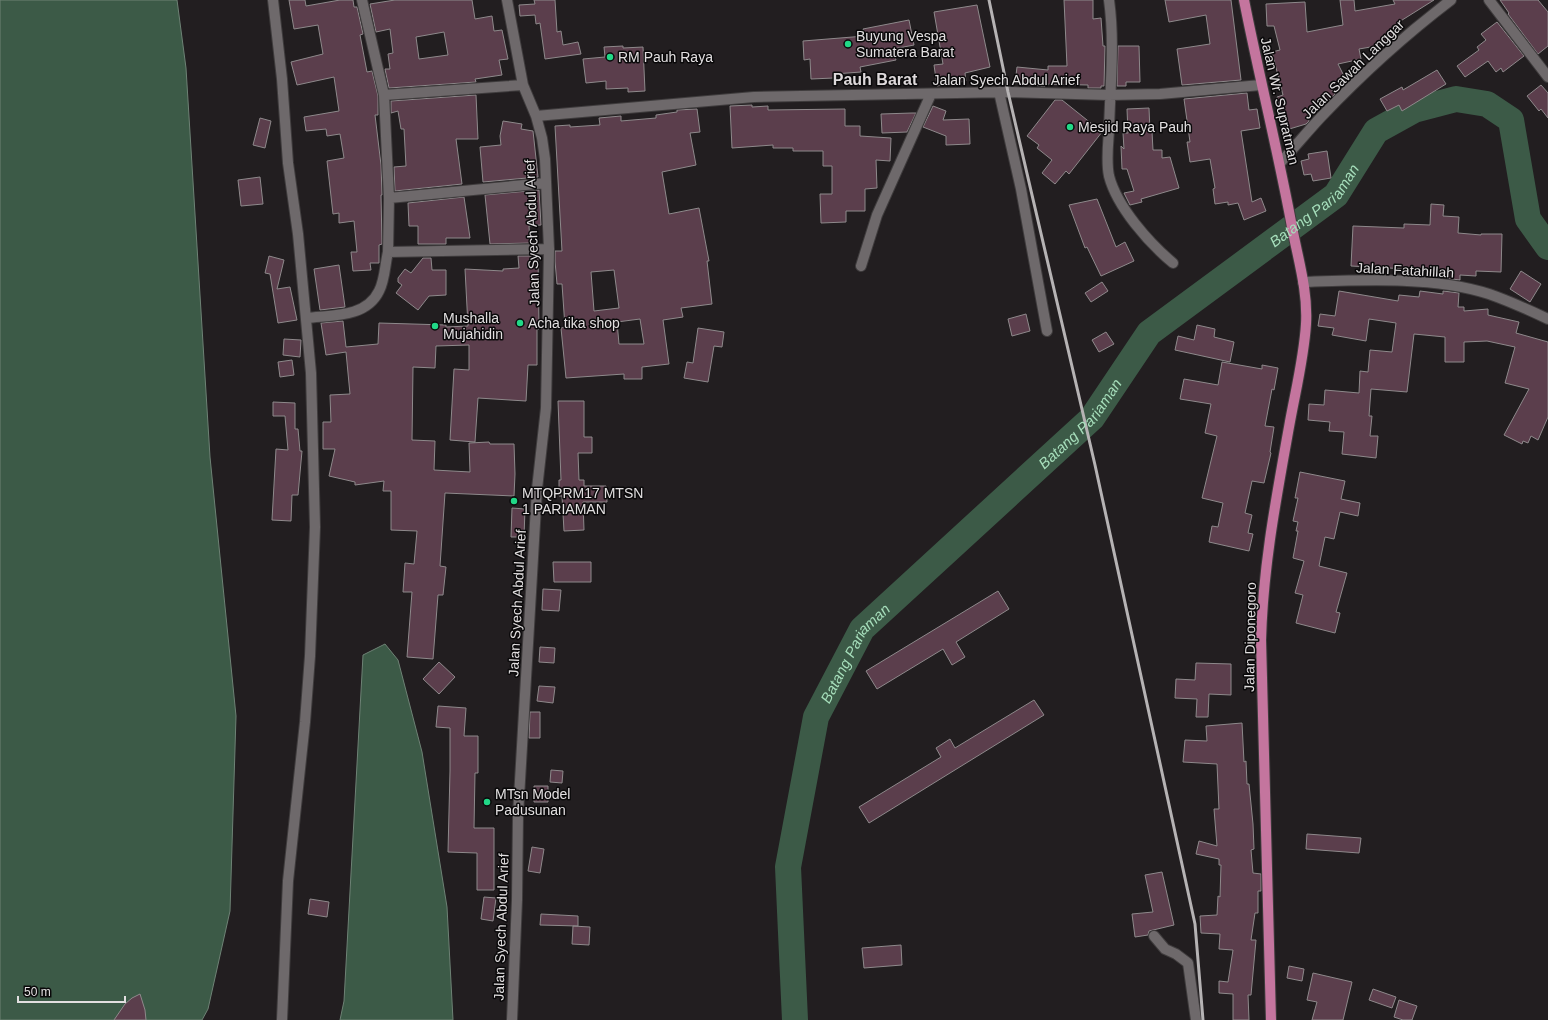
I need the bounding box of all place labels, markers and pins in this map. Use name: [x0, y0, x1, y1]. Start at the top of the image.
place label: Buyung Vespa Sumatera Barat: [856, 28, 954, 60]
marker: Buyung Vespa Sumatera Barat: [843, 39, 853, 49]
place label: RM Pauh Raya: [618, 49, 713, 65]
marker: RM Pauh Raya: [605, 52, 615, 62]
place label: Mesjid Raya Pauh: [1078, 119, 1192, 135]
marker: Mesjid Raya Pauh: [1065, 122, 1075, 132]
place label: Mushalla Mujahidin: [443, 310, 503, 342]
place label: Acha tika shop: [528, 315, 620, 331]
marker: Acha tika shop: [515, 318, 525, 328]
marker: Mushalla Mujahidin: [430, 321, 440, 331]
place label: MTQPRM17 MTSN 1 PARIAMAN: [522, 485, 643, 517]
marker: MTQPRM17 MTSN 1 PARIAMAN: [509, 496, 519, 506]
place label: MTsn Model Padusunan: [495, 786, 570, 818]
marker: MTsn Model Padusunan: [482, 797, 492, 807]

